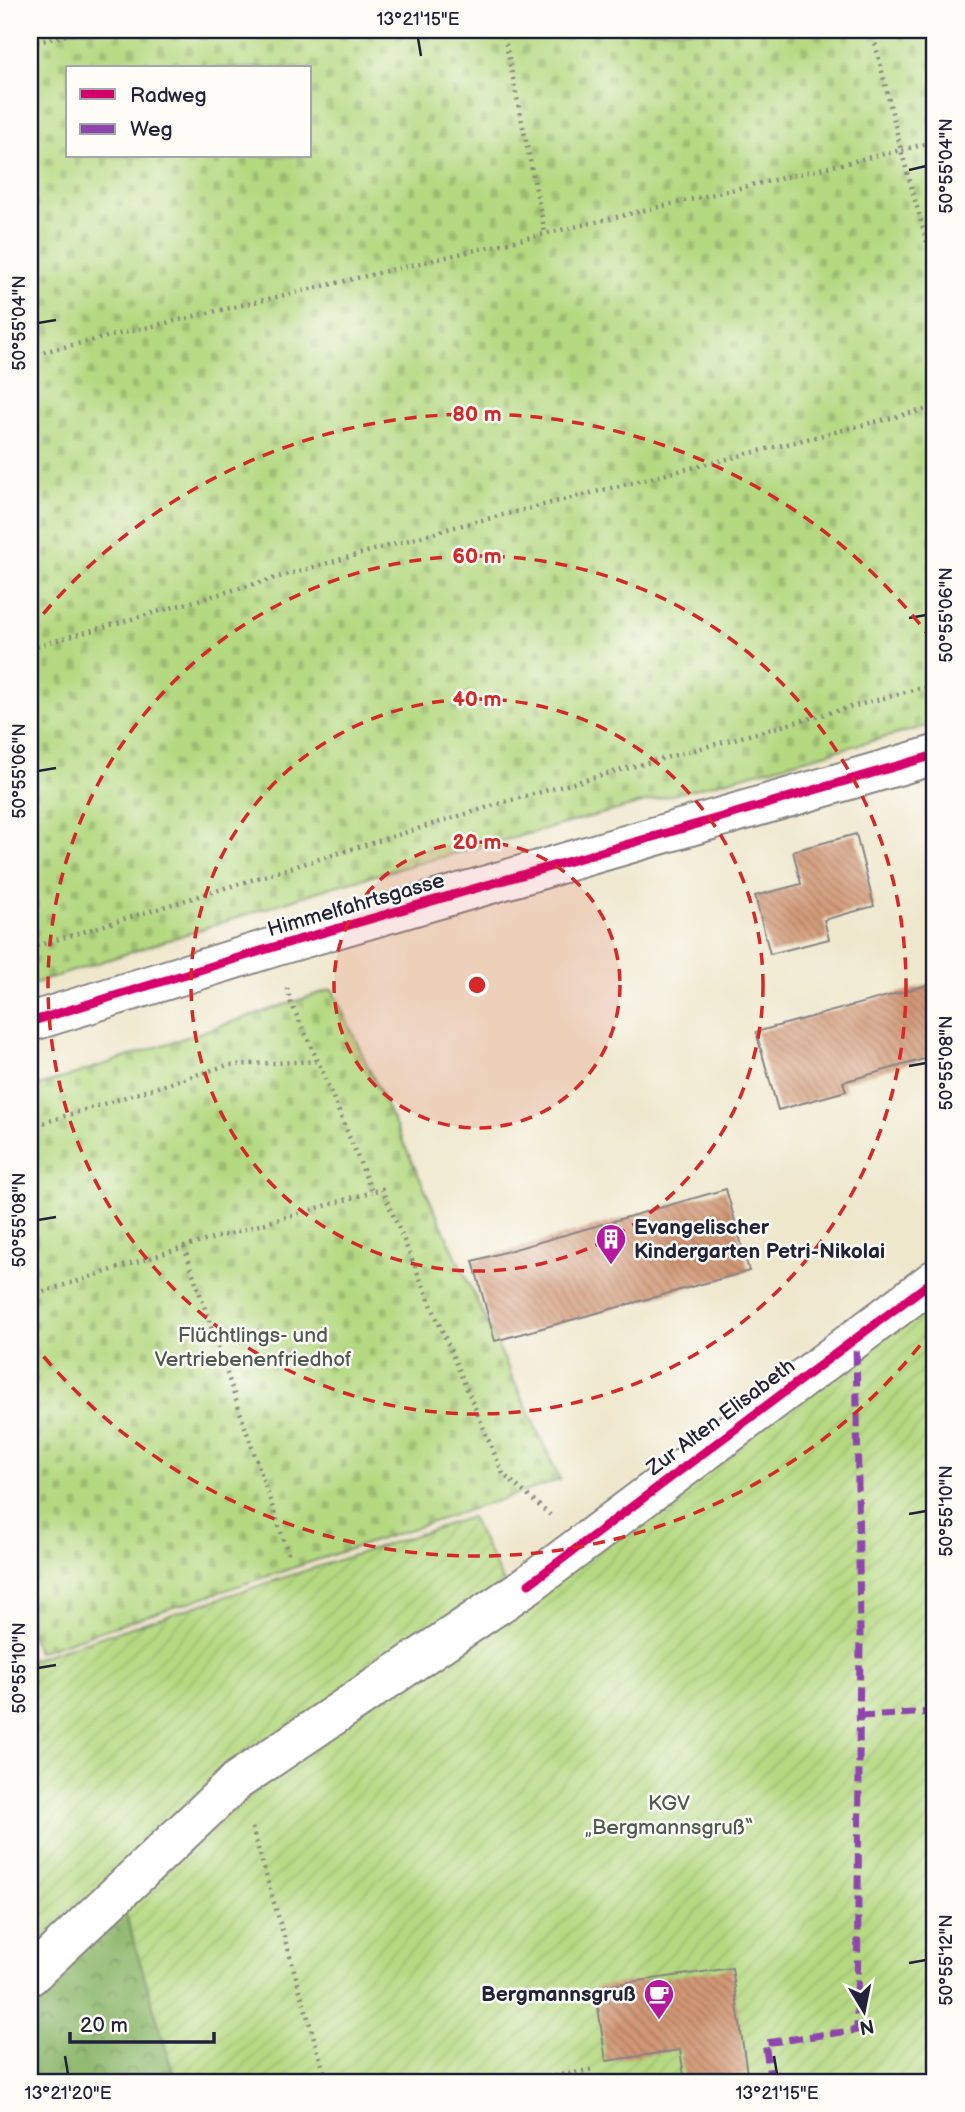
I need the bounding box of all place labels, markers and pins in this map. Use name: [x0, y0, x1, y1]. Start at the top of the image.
centre of rings: [465, 973, 489, 997]
place label: Evangelischer Kindergarten Petri-Nikolai: [634, 1215, 885, 1264]
building icon: Evangelischer Kindergarten Petri-Nikolai: [594, 1222, 628, 1266]
cafe icon: Bergmannsgruß: [642, 1977, 676, 2021]
place label: Bergmannsgruß: [481, 1982, 636, 2007]

